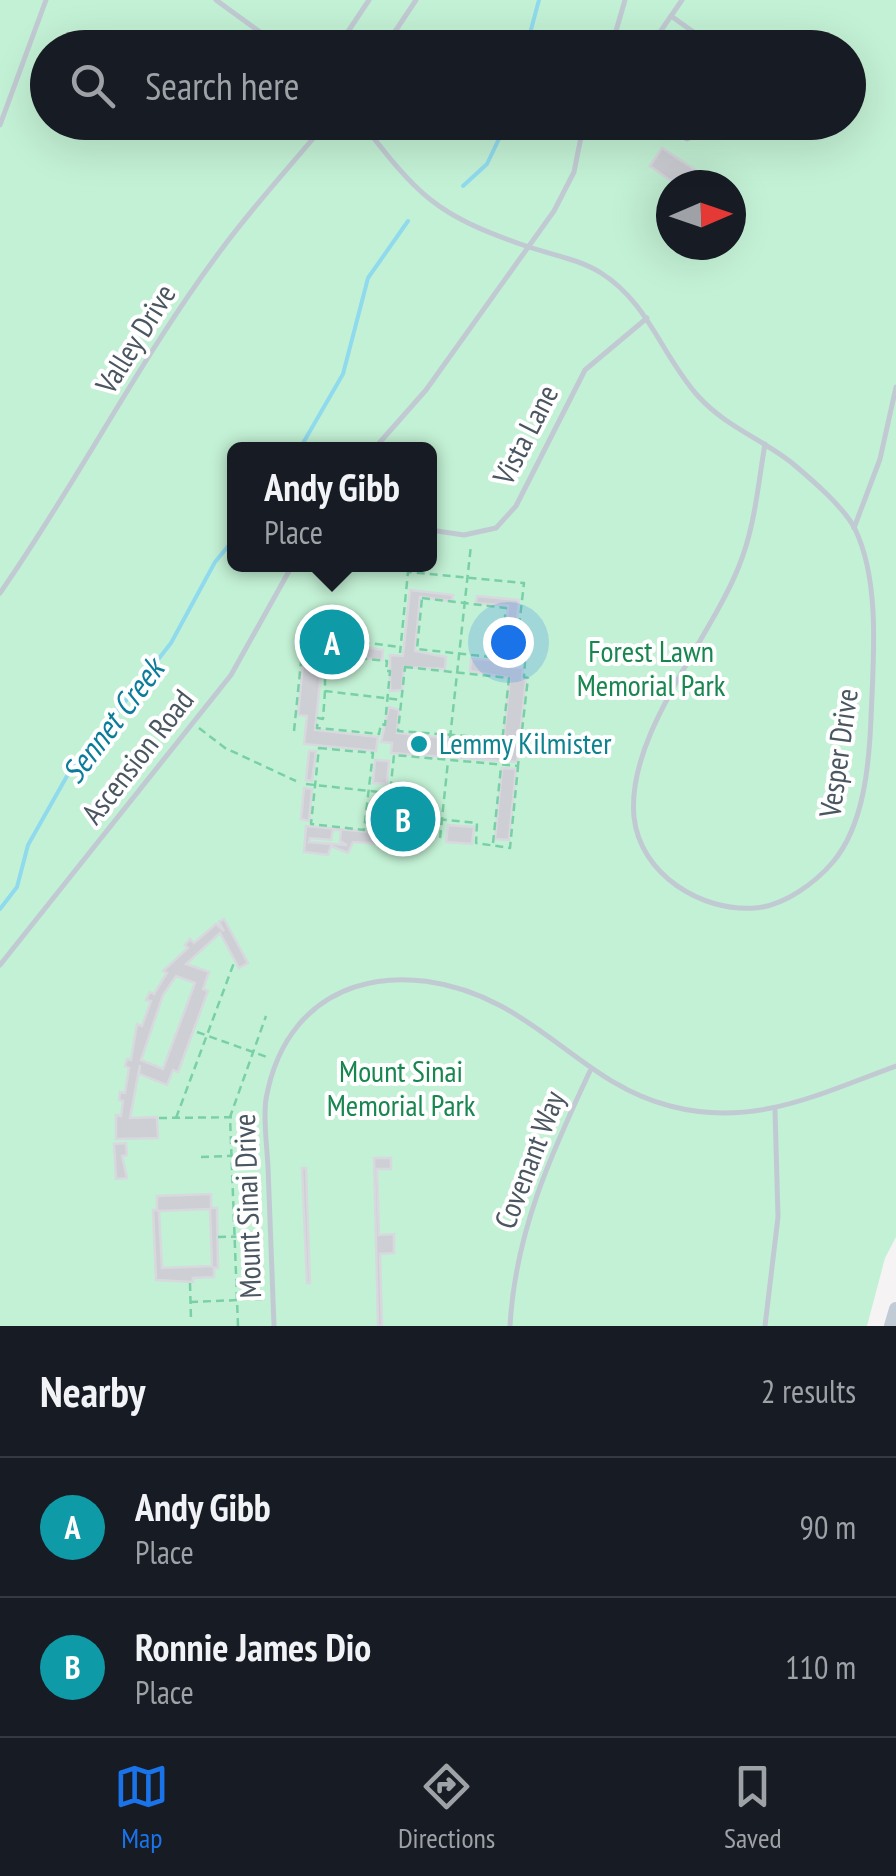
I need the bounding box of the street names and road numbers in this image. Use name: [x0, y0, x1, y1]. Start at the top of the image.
street label: Valley Drive: [85, 276, 184, 401]
street label: Vista Lane: [483, 378, 566, 492]
street label: Ascension Road: [72, 681, 202, 831]
street label: Vesper Drive: [809, 686, 866, 821]
street label: Covenant Way: [485, 1084, 573, 1234]
street label: Mount Sinai Drive: [224, 1113, 269, 1299]

